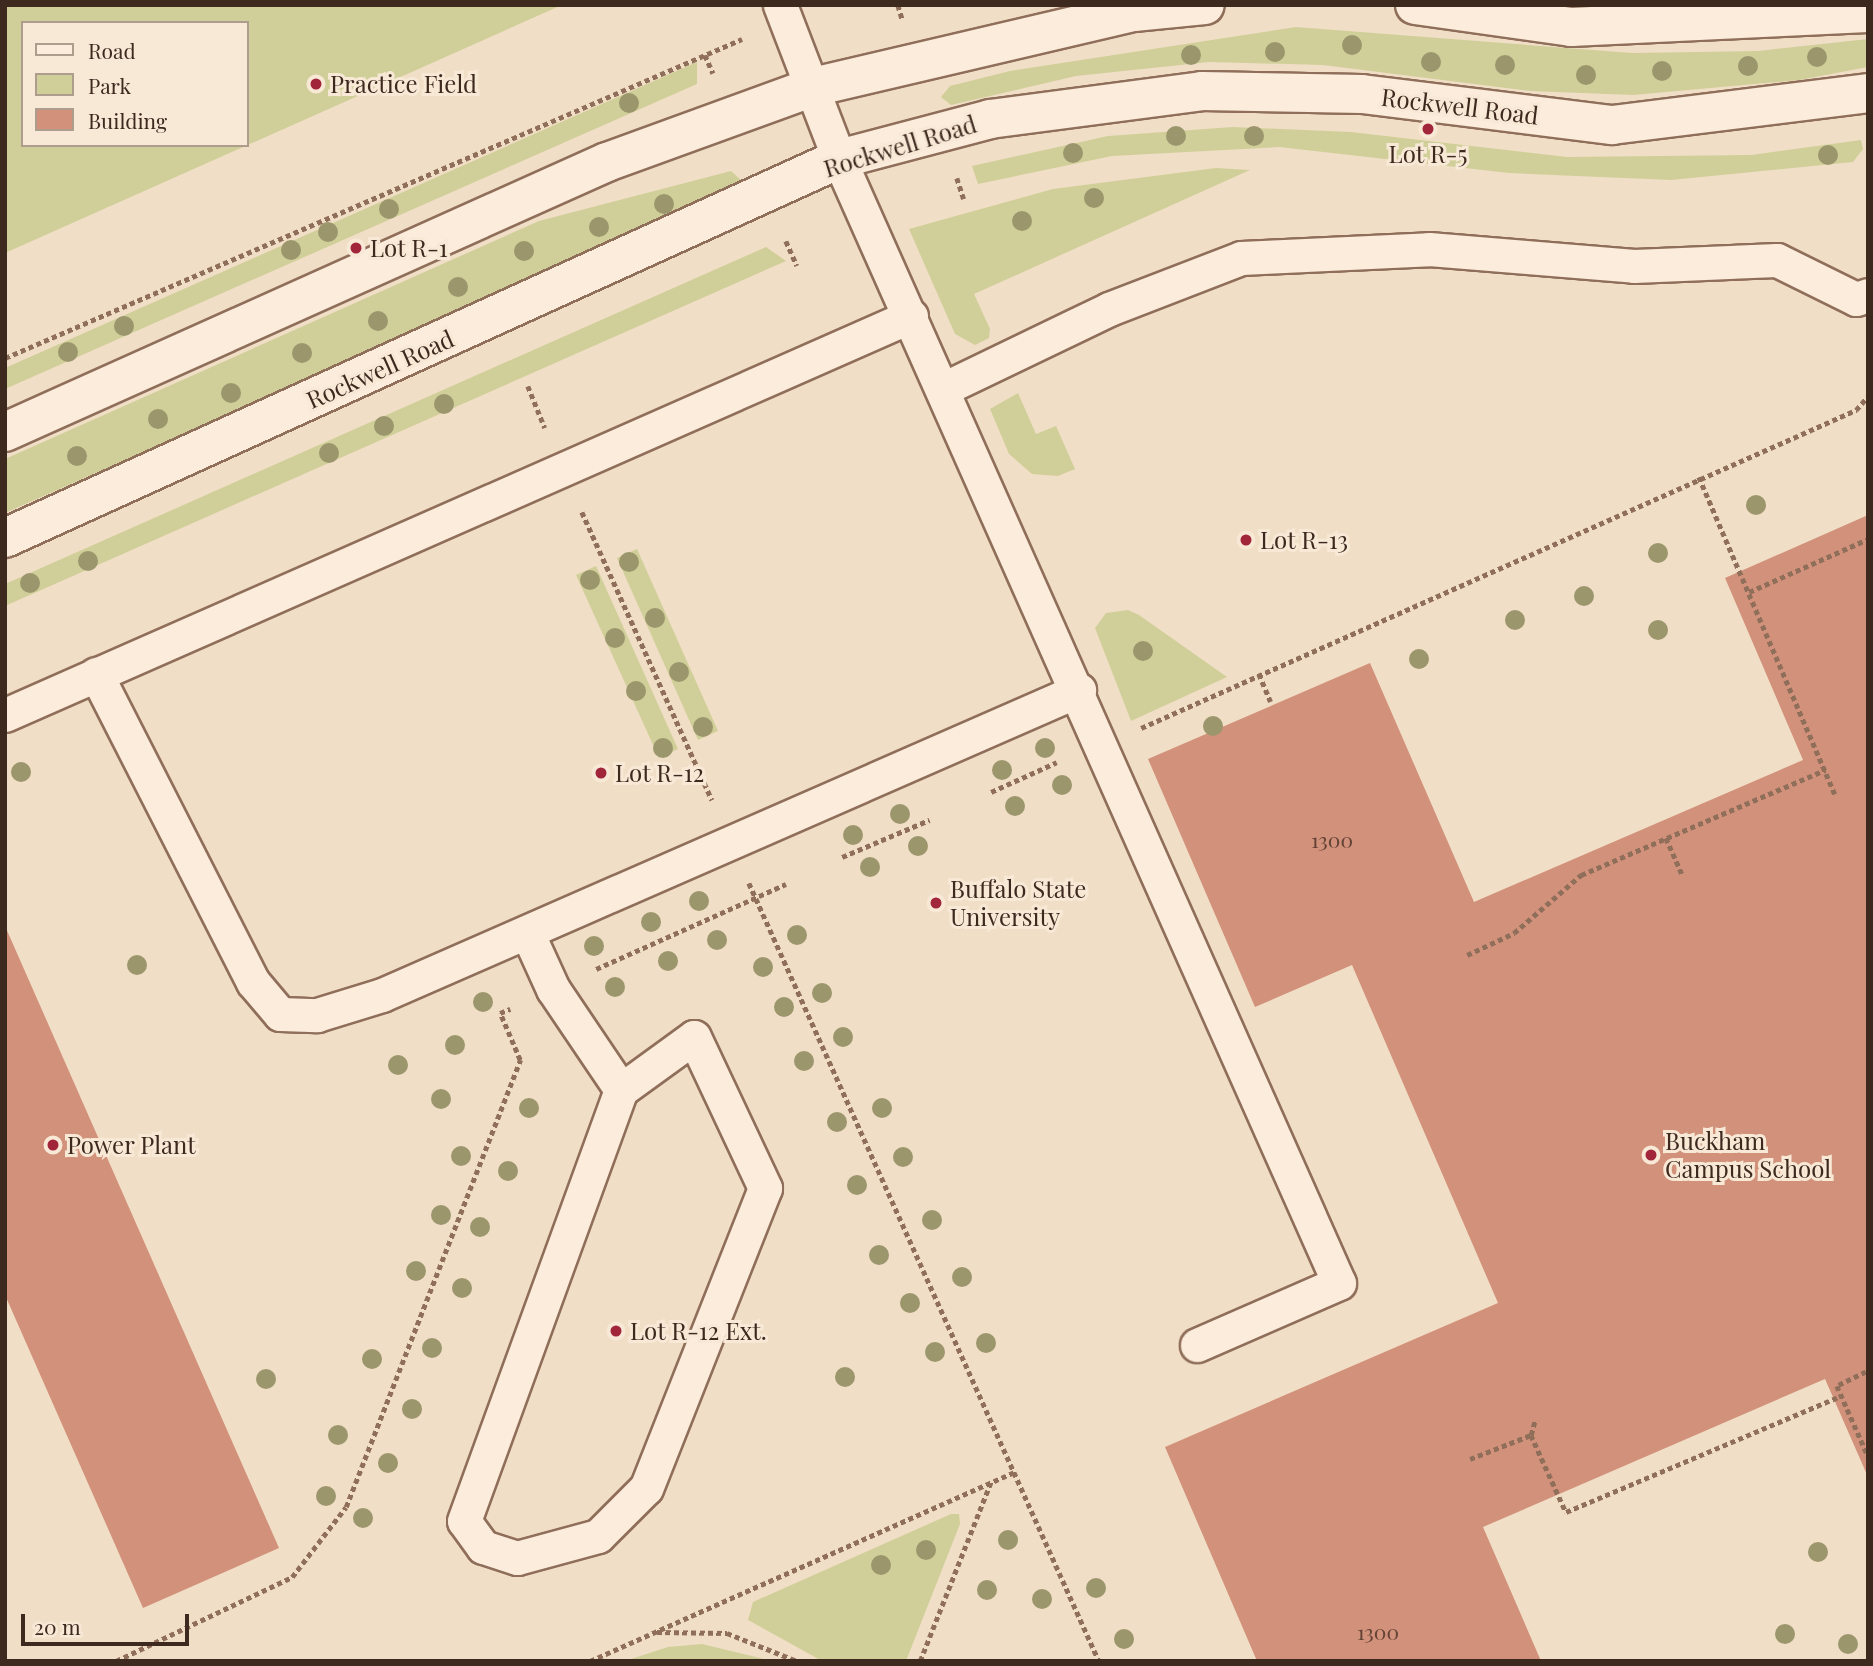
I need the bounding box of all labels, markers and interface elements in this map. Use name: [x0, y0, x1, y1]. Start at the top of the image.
legend: [21, 21, 248, 147]
text: Road: [88, 36, 136, 64]
place label: Practice Field: [330, 70, 477, 98]
text: Park: [88, 71, 131, 99]
marker: Practice Field: [308, 76, 324, 92]
street label: Rockwell Road: [1380, 82, 1540, 130]
text: Building: [88, 106, 167, 134]
street label: Rockwell Road: [820, 109, 980, 183]
marker: Lot R-5: [1420, 121, 1436, 137]
place label: Lot R-5: [1388, 140, 1468, 168]
place label: Lot R-1: [370, 234, 448, 262]
marker: Lot R-1: [348, 240, 364, 256]
street label: Rockwell Road: [302, 324, 458, 414]
place label: Lot R-13: [1260, 526, 1349, 554]
marker: Lot R-13: [1238, 532, 1254, 548]
place label: Lot R-12: [615, 759, 705, 787]
marker: Lot R-12: [593, 765, 609, 781]
house number: 1300: [1311, 826, 1353, 852]
place label: Buffalo State University: [950, 875, 1086, 931]
marker: Buffalo State University: [928, 895, 944, 911]
place label: Buckham Campus School: [1665, 1127, 1831, 1183]
place label: Power Plant: [67, 1131, 196, 1159]
marker: Power Plant: [45, 1137, 61, 1153]
marker: Buckham Campus School: [1643, 1147, 1659, 1163]
place label: Lot R-12 Ext.: [630, 1317, 767, 1345]
marker: Lot R-12 Ext.: [608, 1323, 624, 1339]
scale bar: [24, 1600, 192, 1644]
text: 20 m: [34, 1612, 81, 1640]
house number: 1300: [1357, 1618, 1399, 1644]

